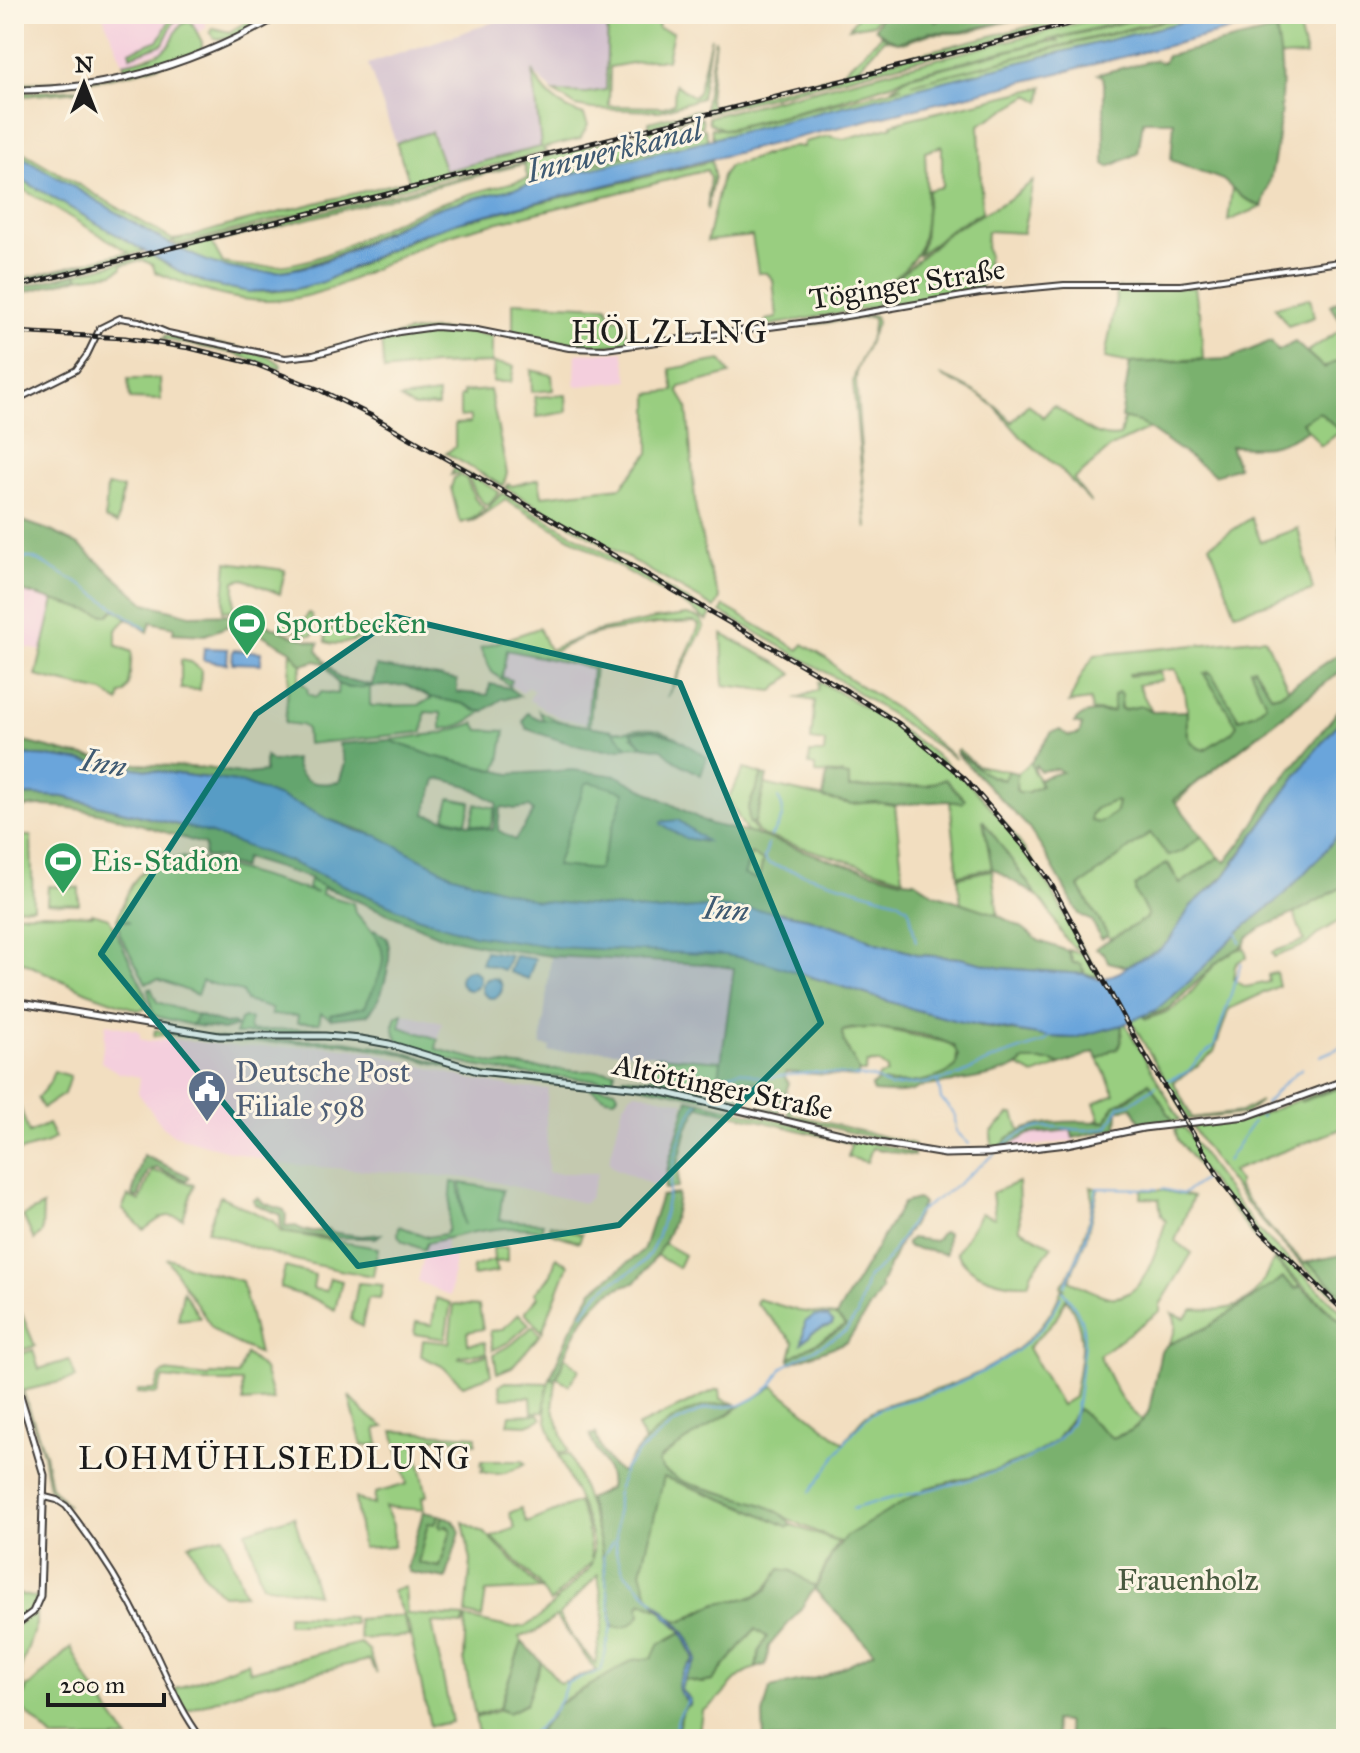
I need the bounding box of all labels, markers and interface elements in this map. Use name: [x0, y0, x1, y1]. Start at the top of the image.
north arrow: [44, 44, 124, 124]
text: N: [75, 51, 94, 78]
water label: Innwerkkanal: [521, 109, 708, 191]
street label: Töginger Straße: [807, 251, 1007, 317]
district label: HÖLZLING: [571, 313, 769, 352]
sports icon: Sportbecken: [226, 602, 268, 657]
place label: Sportbecken: [275, 605, 427, 641]
water label: Inn: [77, 740, 130, 787]
sports icon: Eis-Stadion: [42, 840, 84, 895]
place label: Eis-Stadion: [91, 843, 239, 879]
water label: Inn: [701, 888, 750, 931]
street label: Altöttinger Straße: [608, 1046, 836, 1128]
place label: Deutsche Post Filiale 598: [235, 1054, 411, 1125]
public building icon: Deutsche Post Filiale 598: [186, 1068, 228, 1123]
district label: LOHMÜHLSIEDLUNG: [78, 1439, 472, 1478]
park label: Frauenholz: [1117, 1562, 1259, 1598]
scale bar: [48, 1657, 164, 1707]
text: 200 m: [60, 1670, 125, 1700]

